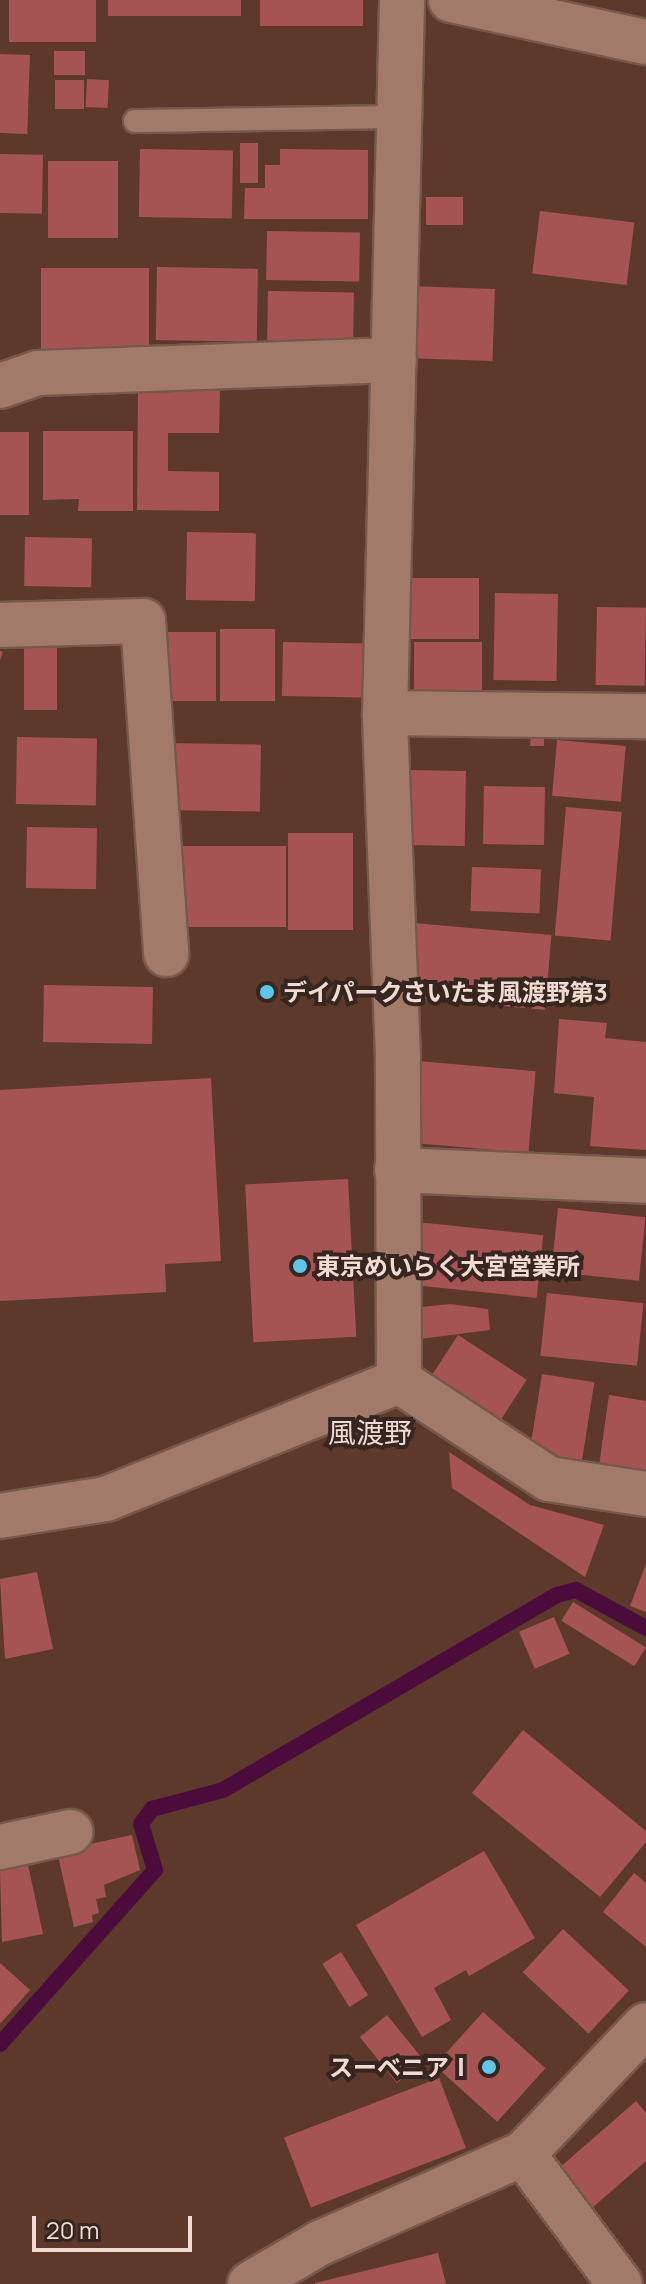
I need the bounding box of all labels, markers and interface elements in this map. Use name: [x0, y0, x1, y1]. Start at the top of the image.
place label: デイパークさいたま風渡野第3: [283, 978, 609, 1006]
marker: デイパークさいたま風渡野第3: [258, 983, 276, 1001]
place label: 東京めいらく大宮営業所: [316, 1252, 580, 1280]
marker: 東京めいらく大宮営業所: [291, 1257, 309, 1275]
district label: 風渡野: [328, 1415, 412, 1449]
place label: スーベニアⅠ: [329, 2053, 473, 2081]
marker: スーベニアⅠ: [480, 2058, 498, 2076]
scale bar: [36, 2200, 196, 2250]
text: 20 m: [46, 2213, 99, 2246]

